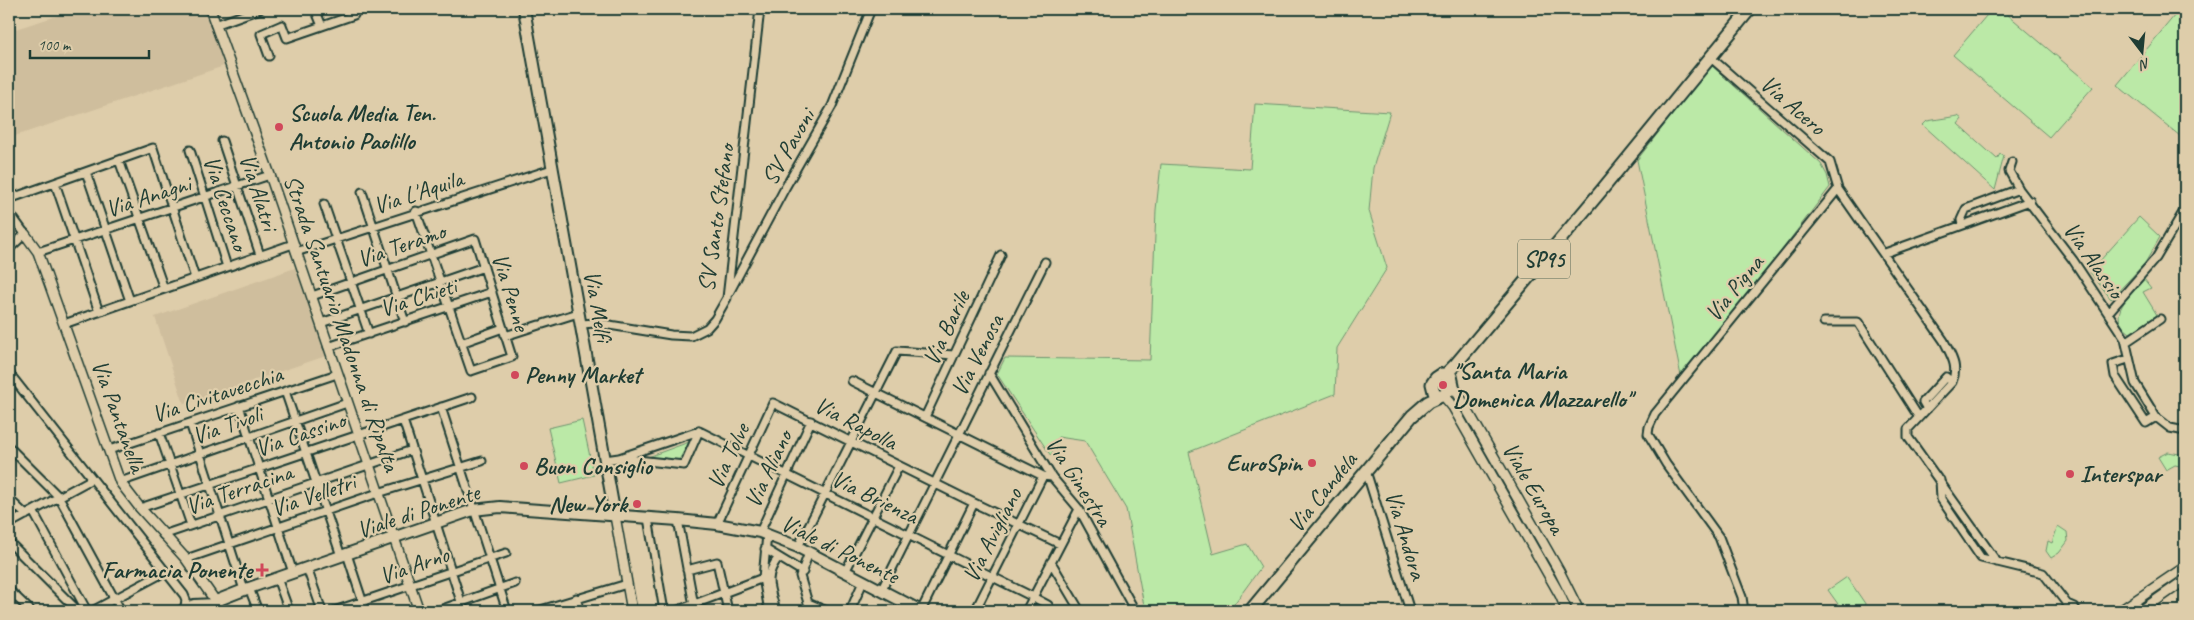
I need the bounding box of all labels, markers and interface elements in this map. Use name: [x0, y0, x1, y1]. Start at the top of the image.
scale bar: [30, 28, 149, 60]
north arrow: [2116, 28, 2166, 78]
text: 100 m: [38, 36, 72, 55]
text: N: [2137, 55, 2152, 74]
street label: Via Acero: [1754, 68, 1833, 143]
place label: Scuola Media Ten. Antonio Paolillo: [289, 98, 437, 156]
street label: SV Pavoni: [754, 101, 823, 190]
marker: Scuola Media Ten. Antonio Paolillo: [273, 121, 285, 133]
street label: SV Santo Stefano: [691, 140, 742, 294]
street label: Via Alatri: [233, 150, 286, 236]
street label: Via Ceccano: [197, 152, 256, 257]
street label: Via L'Aquila: [369, 163, 469, 221]
street label: Via Anagni: [102, 167, 197, 224]
street label: Strada Santuario Madonna di Ripalta: [277, 171, 407, 476]
street label: Via Teramo: [353, 215, 451, 274]
street label: Via Alassio: [2057, 216, 2133, 306]
road number: SP95: [1518, 240, 1570, 278]
street label: Via Pigna: [1698, 247, 1771, 327]
street label: Via Penne: [485, 249, 538, 337]
street label: Via Melfi: [577, 268, 620, 347]
street label: Via Chieti: [376, 270, 463, 323]
street label: Via Barile: [916, 284, 977, 370]
street label: Via Venosa: [944, 308, 1011, 401]
street label: Via Pantanella: [85, 356, 154, 478]
place label: "Santa Maria Domenica Mazzarello": [1453, 356, 1637, 414]
street label: Via Civitavecchia: [148, 358, 287, 429]
place label: Penny Market: [525, 360, 645, 390]
marker: Penny Market: [509, 369, 521, 381]
marker: "Santa Maria Domenica Mazzarello": [1437, 379, 1449, 391]
street label: Via Rapolla: [810, 389, 904, 457]
street label: Via Tivoli: [188, 398, 268, 451]
street label: Via Cassino: [251, 404, 351, 463]
street label: Via Tolve: [700, 417, 757, 494]
street label: Via Aliano: [737, 423, 800, 513]
street label: Via Ginestra: [1039, 430, 1120, 533]
street label: Viale Europa: [1496, 437, 1573, 541]
street label: Via Candela: [1281, 445, 1364, 538]
place label: EuroSpin: [1226, 448, 1304, 478]
place label: Buon Consiglio: [534, 451, 654, 481]
street label: Via Terracina: [182, 456, 298, 521]
marker: EuroSpin: [1306, 457, 1318, 469]
place label: Interspar: [2080, 459, 2164, 489]
marker: Buon Consiglio: [518, 460, 530, 472]
street label: Via Brienza: [827, 463, 925, 531]
street label: Via Velletri: [267, 466, 362, 523]
marker: Interspar: [2064, 468, 2076, 480]
street label: Viale di Ponente: [353, 476, 485, 545]
street label: Via Avigliano: [955, 481, 1029, 587]
street label: Via Andora: [1378, 487, 1434, 584]
place label: New York: [549, 489, 629, 519]
marker: New York: [631, 498, 643, 510]
street label: Viale di Ponente: [776, 508, 906, 591]
street label: Via Arno: [375, 539, 454, 591]
place label: Farmacia Ponente: [102, 555, 254, 585]
marker: Farmacia Ponente: [256, 564, 268, 576]

